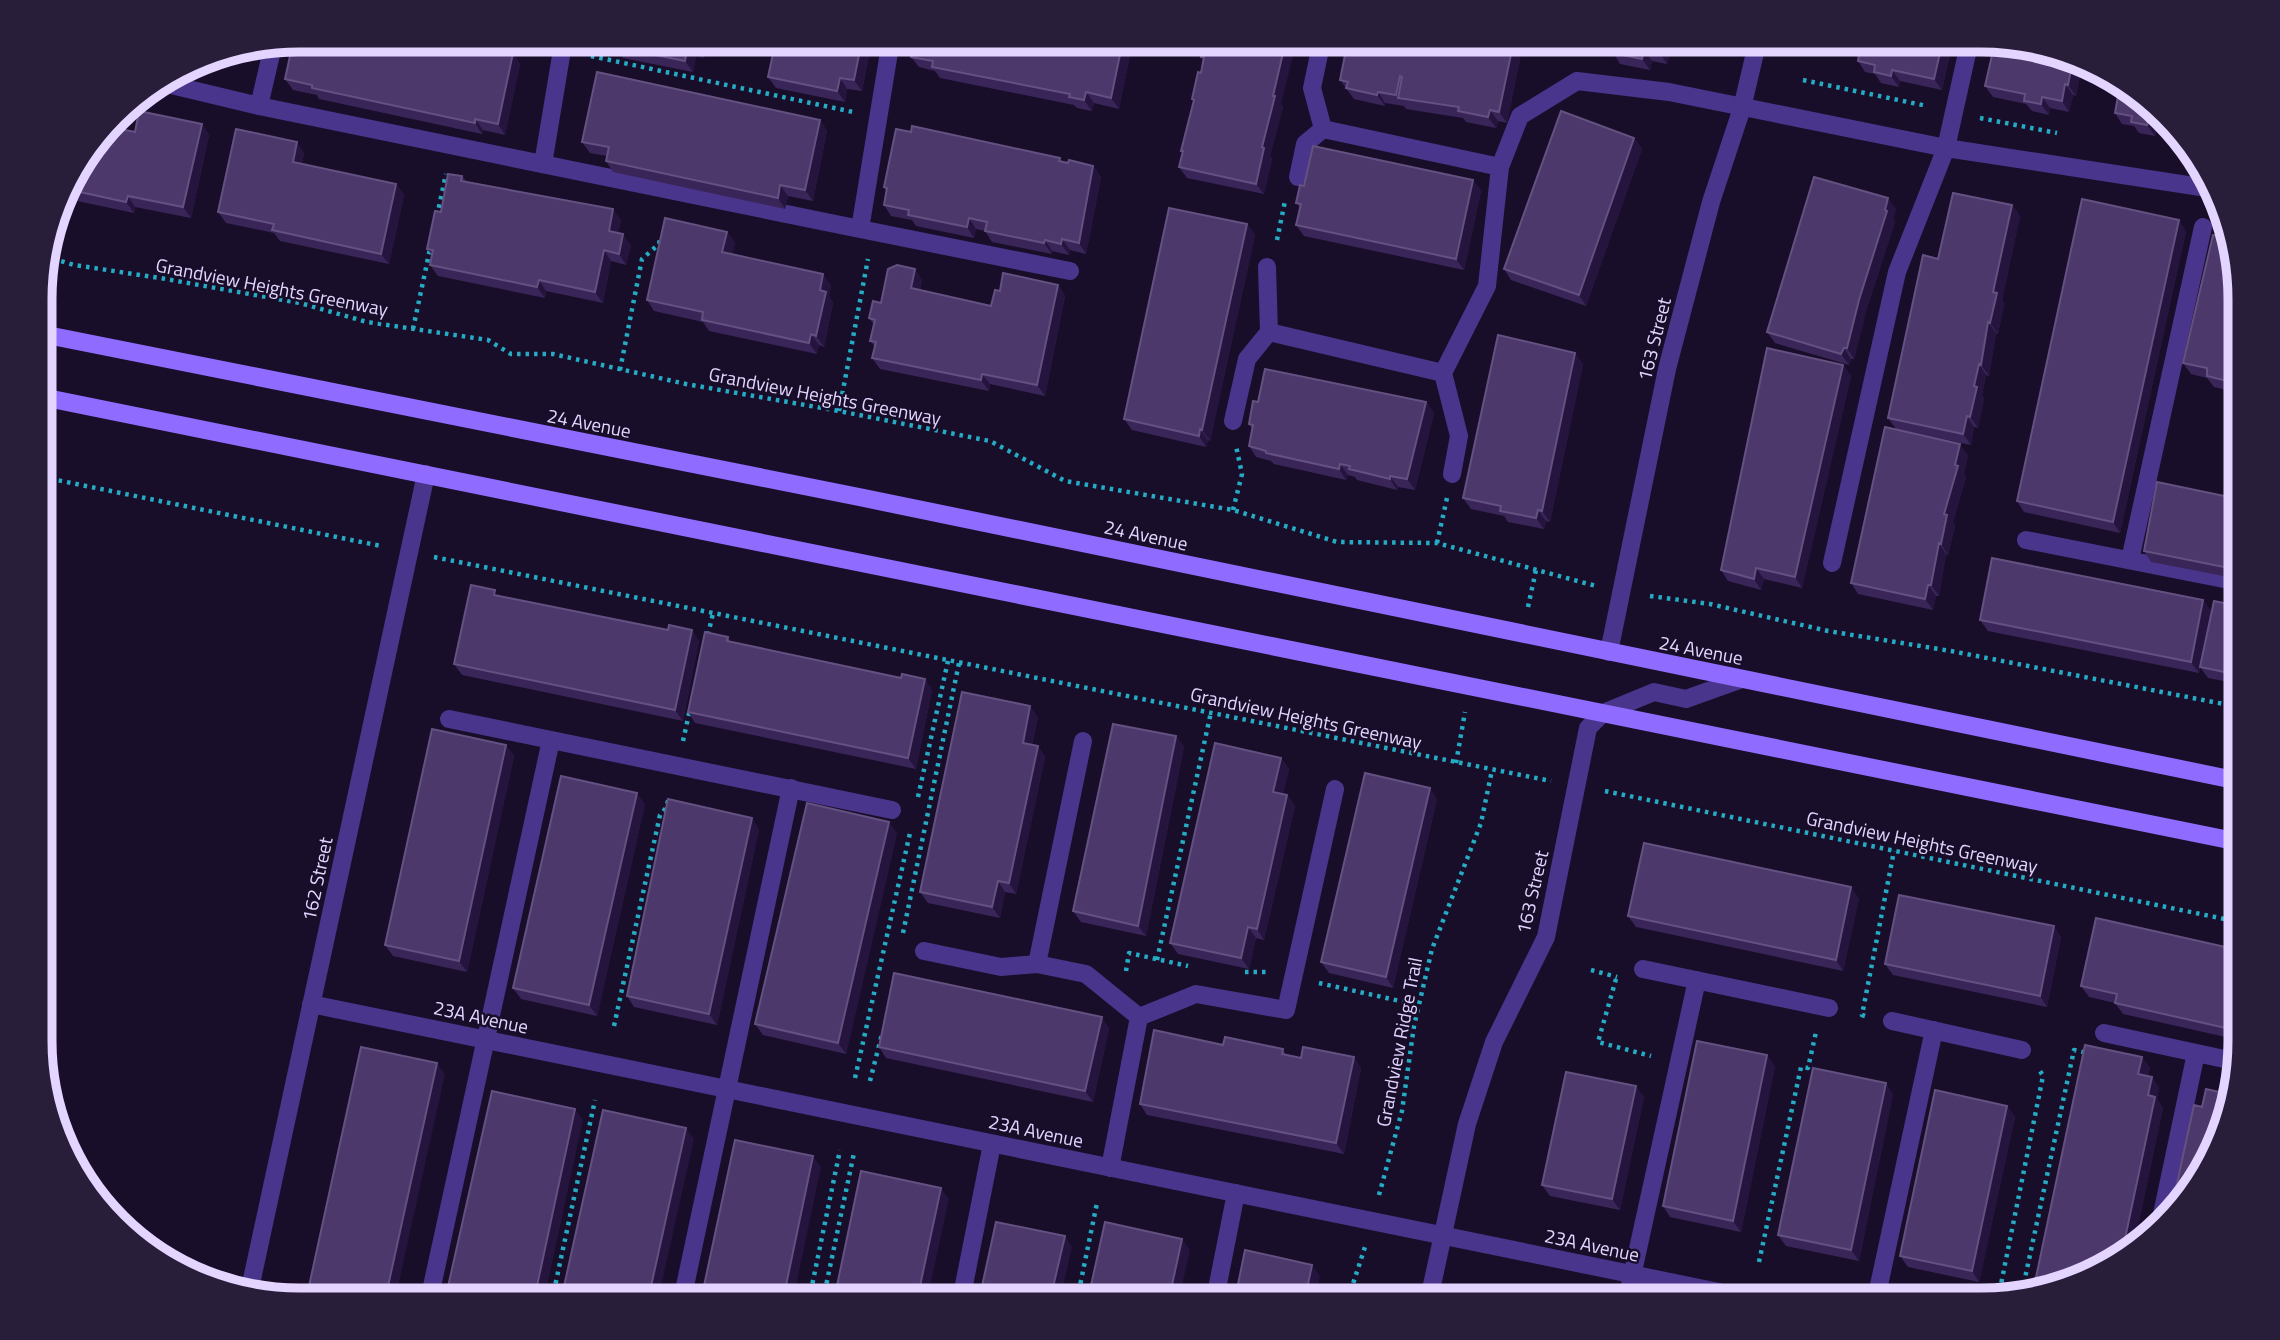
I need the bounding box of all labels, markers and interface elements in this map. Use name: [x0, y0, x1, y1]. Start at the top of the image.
street label: Grandview Heights Greenway: [154, 250, 391, 323]
street label: 163 Street: [1629, 294, 1678, 384]
street label: Grandview Heights Greenway: [707, 359, 944, 432]
street label: 24 Avenue: [545, 400, 634, 445]
street label: 24 Avenue: [1102, 512, 1191, 558]
street label: 24 Avenue: [1657, 627, 1746, 672]
street label: Grandview Heights Greenway: [1188, 679, 1425, 756]
street label: Grandview Heights Greenway: [1804, 803, 2041, 880]
street label: 162 Street: [293, 834, 340, 924]
street label: 163 Street: [1508, 847, 1555, 937]
street label: Grandview Ridge Trail: [1368, 955, 1429, 1129]
street label: 23A Avenue: [431, 992, 531, 1041]
street label: 23A Avenue: [986, 1106, 1086, 1155]
street label: 23A Avenue: [1542, 1220, 1642, 1269]

